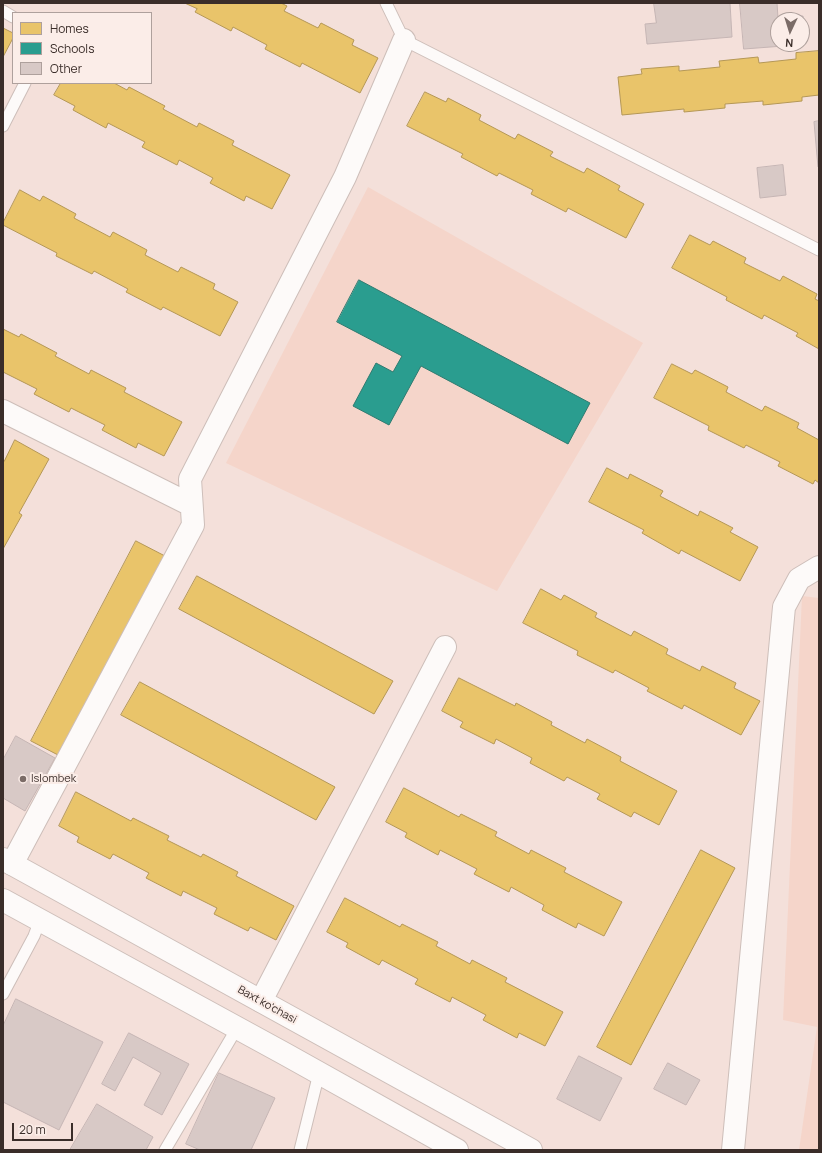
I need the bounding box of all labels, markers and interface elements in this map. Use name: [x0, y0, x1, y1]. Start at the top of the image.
legend: [12, 12, 152, 84]
north arrow: [770, 12, 810, 52]
text: Homes: [50, 20, 89, 37]
text: N: [785, 36, 794, 51]
text: Schools: [50, 40, 94, 57]
text: Other: [50, 60, 82, 77]
place label: Islombek: [31, 772, 76, 786]
marker: Islombek: [18, 774, 28, 784]
street label: Baxt ko'chasi: [235, 983, 299, 1027]
scale bar: [14, 1115, 75, 1141]
text: 20 m: [19, 1121, 46, 1138]

